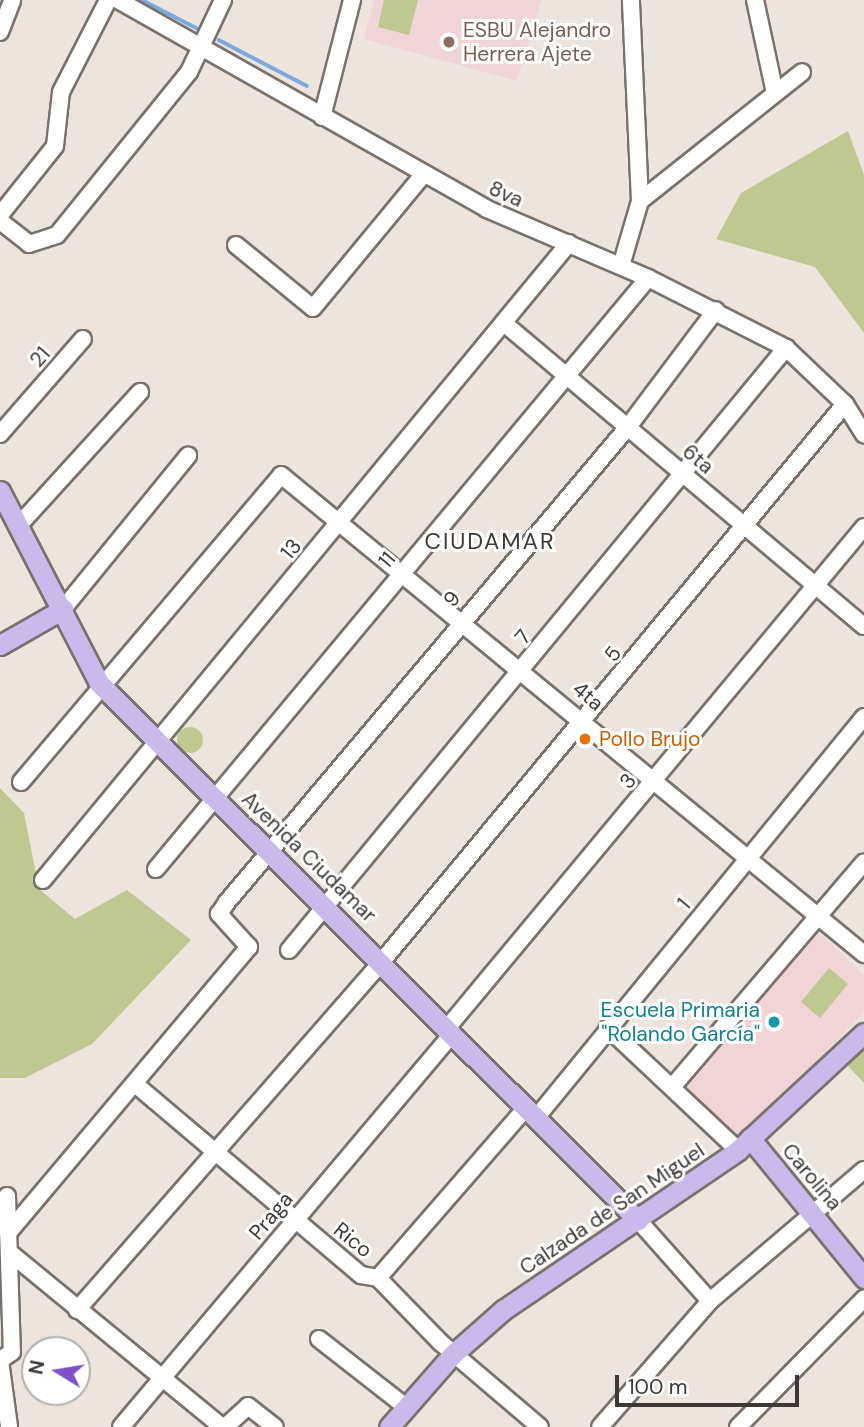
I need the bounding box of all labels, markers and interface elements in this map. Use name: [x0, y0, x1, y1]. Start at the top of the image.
place label: ESBU Alejandro Herrera Ajete: [463, 17, 611, 67]
marker: ESBU Alejandro Herrera Ajete: [441, 34, 457, 50]
street label: 8va: [485, 175, 527, 213]
street label: 21: [24, 342, 56, 372]
street label: 6ta: [677, 439, 719, 479]
district label: CIUDAMAR: [425, 527, 555, 555]
street label: 13: [275, 534, 307, 564]
street label: 11: [373, 547, 401, 573]
street label: 9: [438, 586, 466, 612]
street label: 7: [510, 625, 536, 649]
street label: 5: [599, 641, 627, 667]
street label: 4ta: [567, 676, 609, 716]
place label: Pollo Brujo: [599, 726, 700, 752]
marker: Pollo Brujo: [577, 731, 593, 747]
street label: 3: [614, 768, 642, 794]
street label: Avenida Ciudamar: [236, 786, 382, 928]
street label: 1: [672, 893, 696, 915]
place label: Escuela Primaria "Rolando García": [601, 997, 760, 1047]
marker: Escuela Primaria "Rolando García": [766, 1014, 782, 1030]
street label: Calzada de San Miguel: [515, 1138, 709, 1280]
street label: Carolina: [777, 1138, 847, 1216]
street label: Praga: [244, 1187, 298, 1245]
street label: Rico: [329, 1217, 377, 1263]
north arrow: [21, 1336, 91, 1406]
text: N: [23, 1358, 50, 1376]
scale bar: [619, 1360, 803, 1404]
text: 100 m: [628, 1373, 688, 1401]

